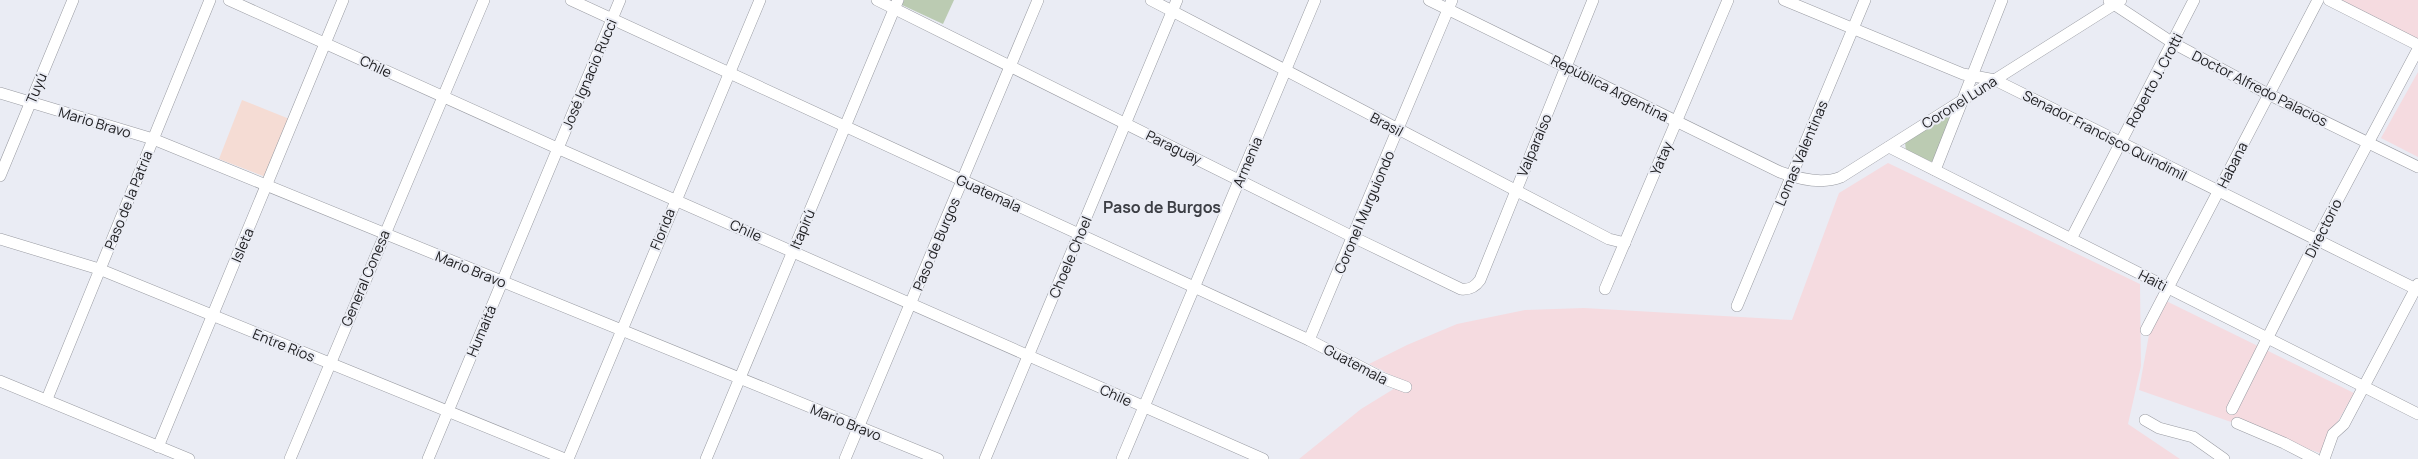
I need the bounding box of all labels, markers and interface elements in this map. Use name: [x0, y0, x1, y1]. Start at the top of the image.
street label: José Ignacio Rucci: [557, 16, 621, 132]
street label: Roberto J. Crotti: [2121, 30, 2187, 130]
street label: Doctor Alfredo Palacios: [2189, 46, 2331, 130]
street label: Chile: [357, 50, 395, 82]
street label: República Argentina: [1548, 50, 1672, 126]
street label: Tuyú: [21, 70, 51, 106]
street label: Coronel Luna: [1918, 71, 2000, 133]
street label: Senador Francisco Quindimil: [2020, 85, 2190, 185]
street label: Lomas Valentinas: [1770, 97, 1832, 209]
street label: Mario Bravo: [56, 102, 134, 142]
street label: Brasil: [1367, 107, 1407, 141]
street label: Valparaíso: [1512, 111, 1556, 179]
street label: Paraguay: [1143, 125, 1206, 169]
street label: Armenia: [1228, 134, 1266, 190]
street label: Yatay: [1645, 138, 1677, 178]
street label: Habana: [2212, 139, 2252, 191]
street label: Paso de la Patria: [100, 148, 156, 252]
street label: Coronel Murguiondo: [1329, 148, 1399, 276]
street label: Guatemala: [953, 170, 1025, 216]
street label: Paso de Burgos: [908, 195, 964, 293]
street label: Directorio: [2300, 195, 2346, 261]
district label: Paso de Burgos: [1103, 196, 1221, 218]
street label: Florida: [645, 206, 679, 252]
street label: Itapirú: [785, 206, 819, 252]
street label: Choele Choel: [1044, 213, 1096, 301]
street label: Chile: [727, 215, 765, 245]
street label: Isleta: [226, 225, 258, 265]
street label: General Conesa: [336, 227, 394, 329]
street label: Mario Bravo: [433, 246, 509, 292]
street label: Haiti: [2136, 265, 2170, 295]
street label: Humaitá: [462, 302, 500, 360]
street label: Entre Ríos: [250, 324, 318, 366]
street label: Guatemala: [1321, 339, 1391, 389]
street label: Chile: [1097, 380, 1135, 410]
street label: Mario Bravo: [808, 399, 884, 445]

